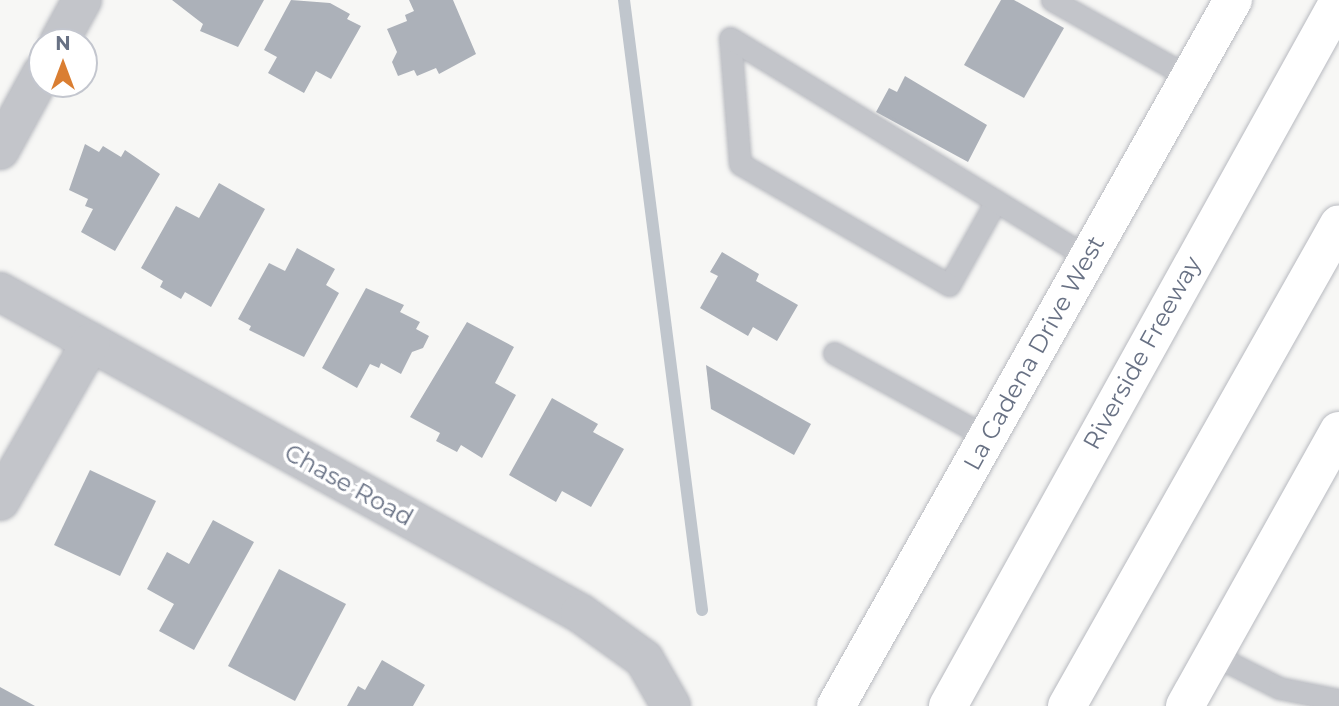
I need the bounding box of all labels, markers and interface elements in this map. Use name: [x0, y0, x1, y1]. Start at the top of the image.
north arrow: [28, 28, 98, 98]
text: N: [55, 32, 71, 55]
street label: La Cadena Drive West: [958, 231, 1110, 475]
street label: Riverside Freeway: [1077, 252, 1207, 454]
street label: Chase Road: [280, 438, 418, 532]

